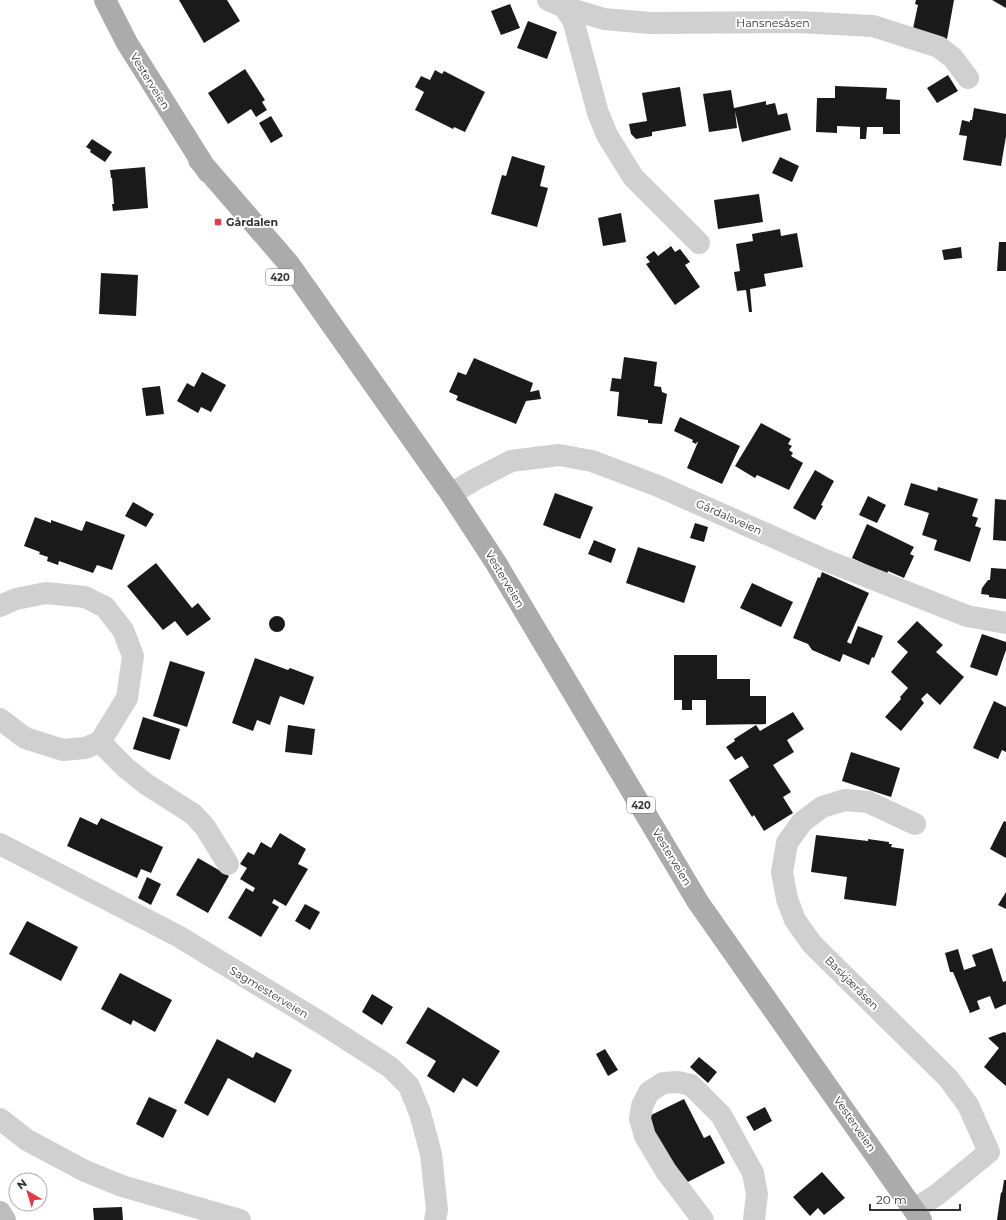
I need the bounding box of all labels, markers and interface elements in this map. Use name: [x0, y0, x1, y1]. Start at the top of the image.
street label: Hansnesåsen: [736, 16, 810, 30]
street label: Vesterveien: [127, 50, 173, 112]
place label: Gårdalen: [226, 215, 278, 229]
marker: Gårdalen: [213, 217, 223, 227]
road number: 420: [266, 269, 294, 285]
street label: Gårdalsveien: [694, 496, 764, 538]
street label: Vesterveien: [483, 548, 527, 610]
road number: 420: [627, 797, 655, 813]
street label: Vesterveien: [650, 826, 694, 888]
street label: Baskjæråsen: [822, 953, 882, 1013]
street label: Sagmesterveien: [227, 963, 311, 1021]
street label: Vesterveien: [831, 1094, 879, 1154]
north arrow: [8, 1172, 48, 1212]
text: N: [14, 1176, 30, 1192]
scale bar: [870, 1186, 960, 1212]
text: 20 m: [876, 1192, 907, 1207]

